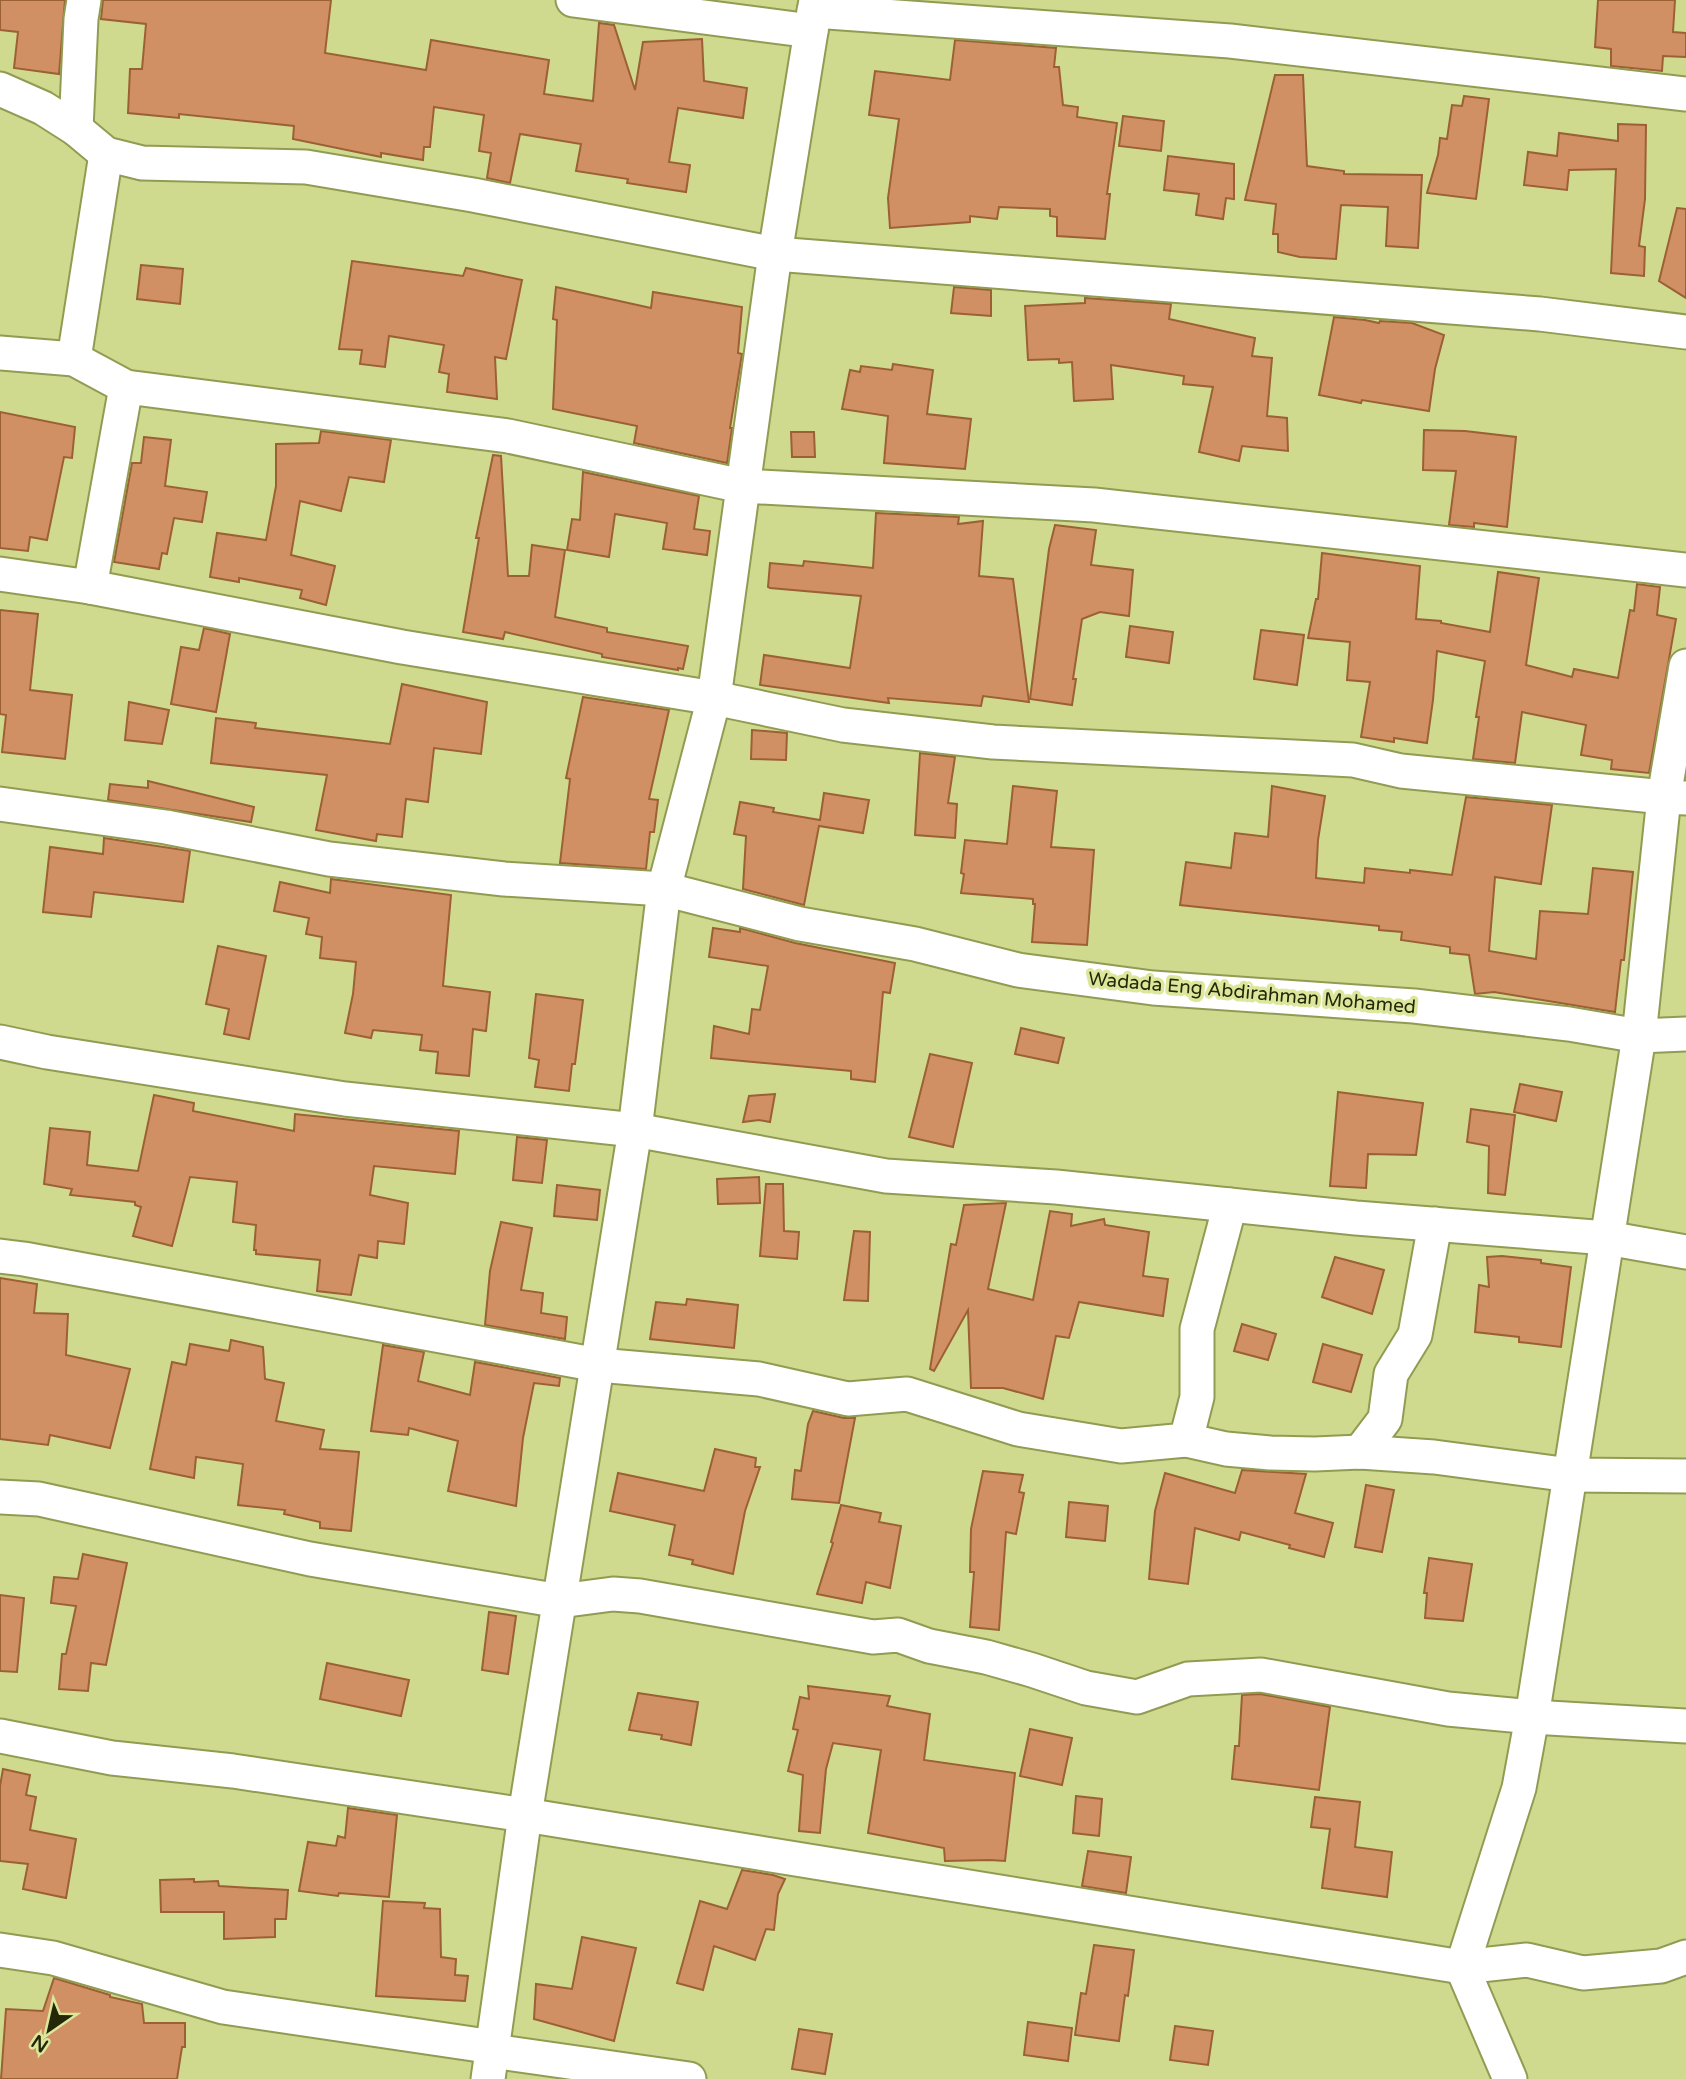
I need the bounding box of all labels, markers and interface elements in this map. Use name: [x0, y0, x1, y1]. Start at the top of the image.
street label: Wadada Eng Abdirahman Mohamed: [1087, 968, 1417, 1018]
north arrow: [14, 1995, 84, 2065]
text: N: [28, 2030, 53, 2057]

